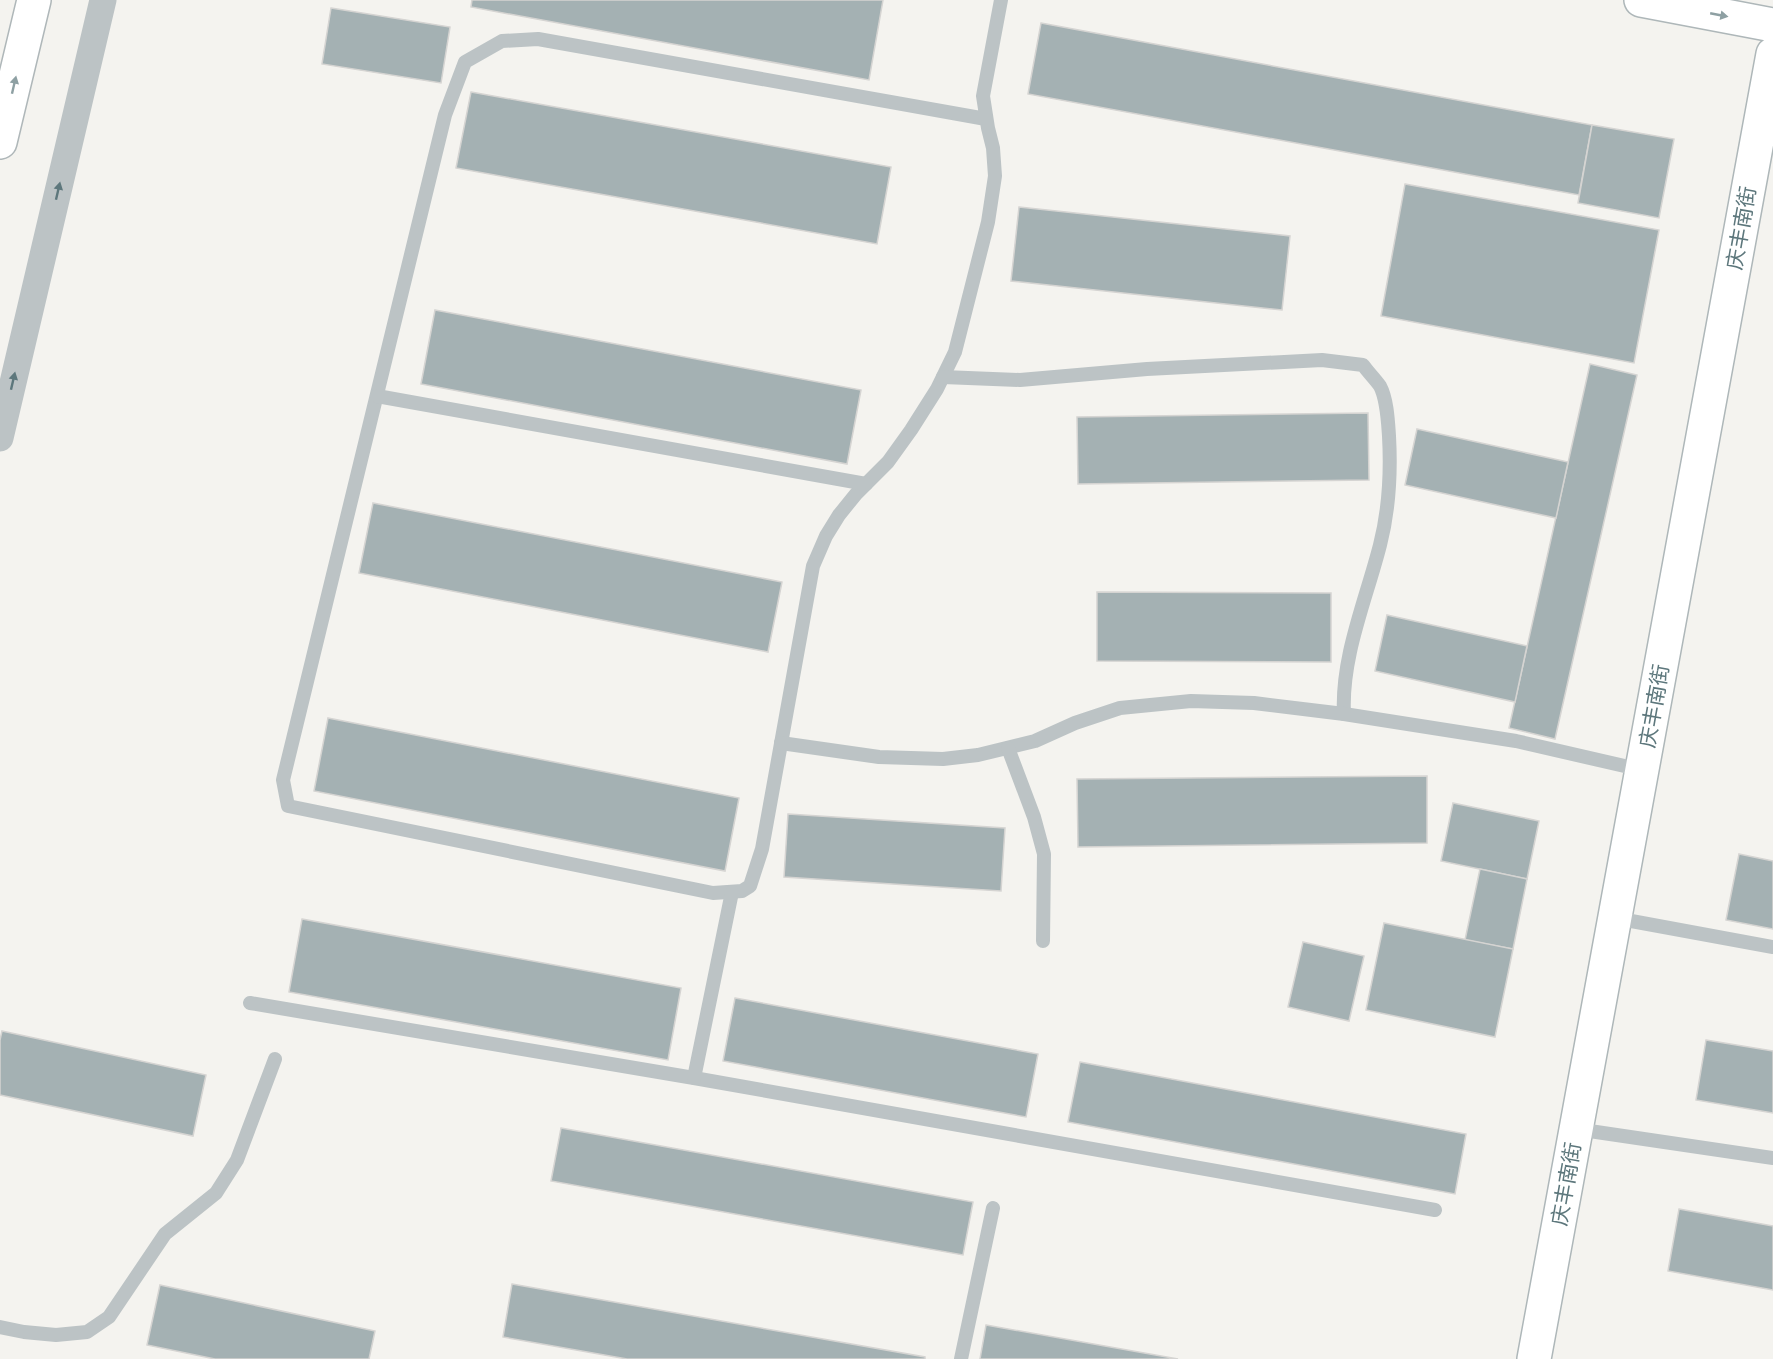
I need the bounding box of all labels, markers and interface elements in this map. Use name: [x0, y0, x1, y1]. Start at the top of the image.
one-way arrow: [1710, 10, 1729, 19]
one-way arrow: [9, 76, 19, 94]
one-way arrow: [53, 182, 63, 200]
street label: 庆丰南街: [1721, 184, 1761, 272]
one-way arrow: [9, 372, 19, 390]
street label: 庆丰南街: [1634, 662, 1674, 750]
street label: 庆丰南街: [1546, 1140, 1586, 1228]

